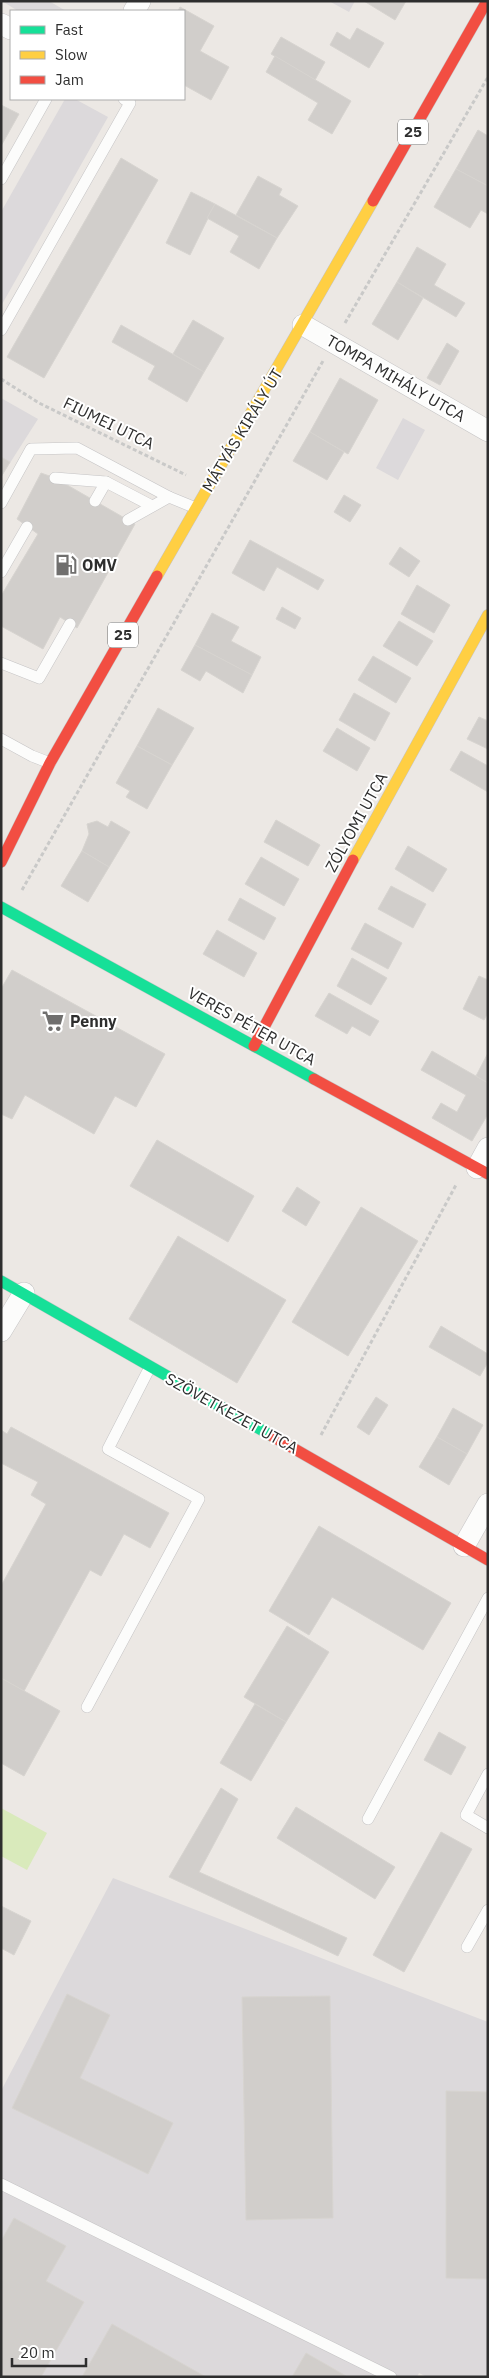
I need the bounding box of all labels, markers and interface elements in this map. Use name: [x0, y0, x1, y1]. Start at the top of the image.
legend: [10, 10, 185, 100]
text: Fast: [55, 20, 83, 39]
text: Slow: [55, 45, 88, 64]
text: Jam: [55, 70, 84, 89]
road number: 25: [398, 120, 428, 144]
street label: TOMPA MIHÁLY UTCA: [323, 329, 470, 426]
street label: MÁTYÁS KIRÁLY ÚT: [196, 364, 287, 495]
street label: FIUMEI UTCA: [60, 392, 158, 454]
fuel station icon: OMV: [53, 552, 79, 578]
place label: OMV: [82, 555, 118, 575]
road number: 25: [108, 622, 138, 648]
street label: ZÓLYOMI UTCA: [320, 768, 392, 875]
street label: VERES PÉTER UTCA: [185, 982, 320, 1069]
supermarket icon: Penny: [40, 1008, 66, 1034]
place label: Penny: [70, 1011, 117, 1031]
street label: SZÖVETKEZET UTCA: [162, 1368, 302, 1458]
scale bar: [12, 2336, 86, 2368]
text: 20 m: [20, 2343, 55, 2362]

